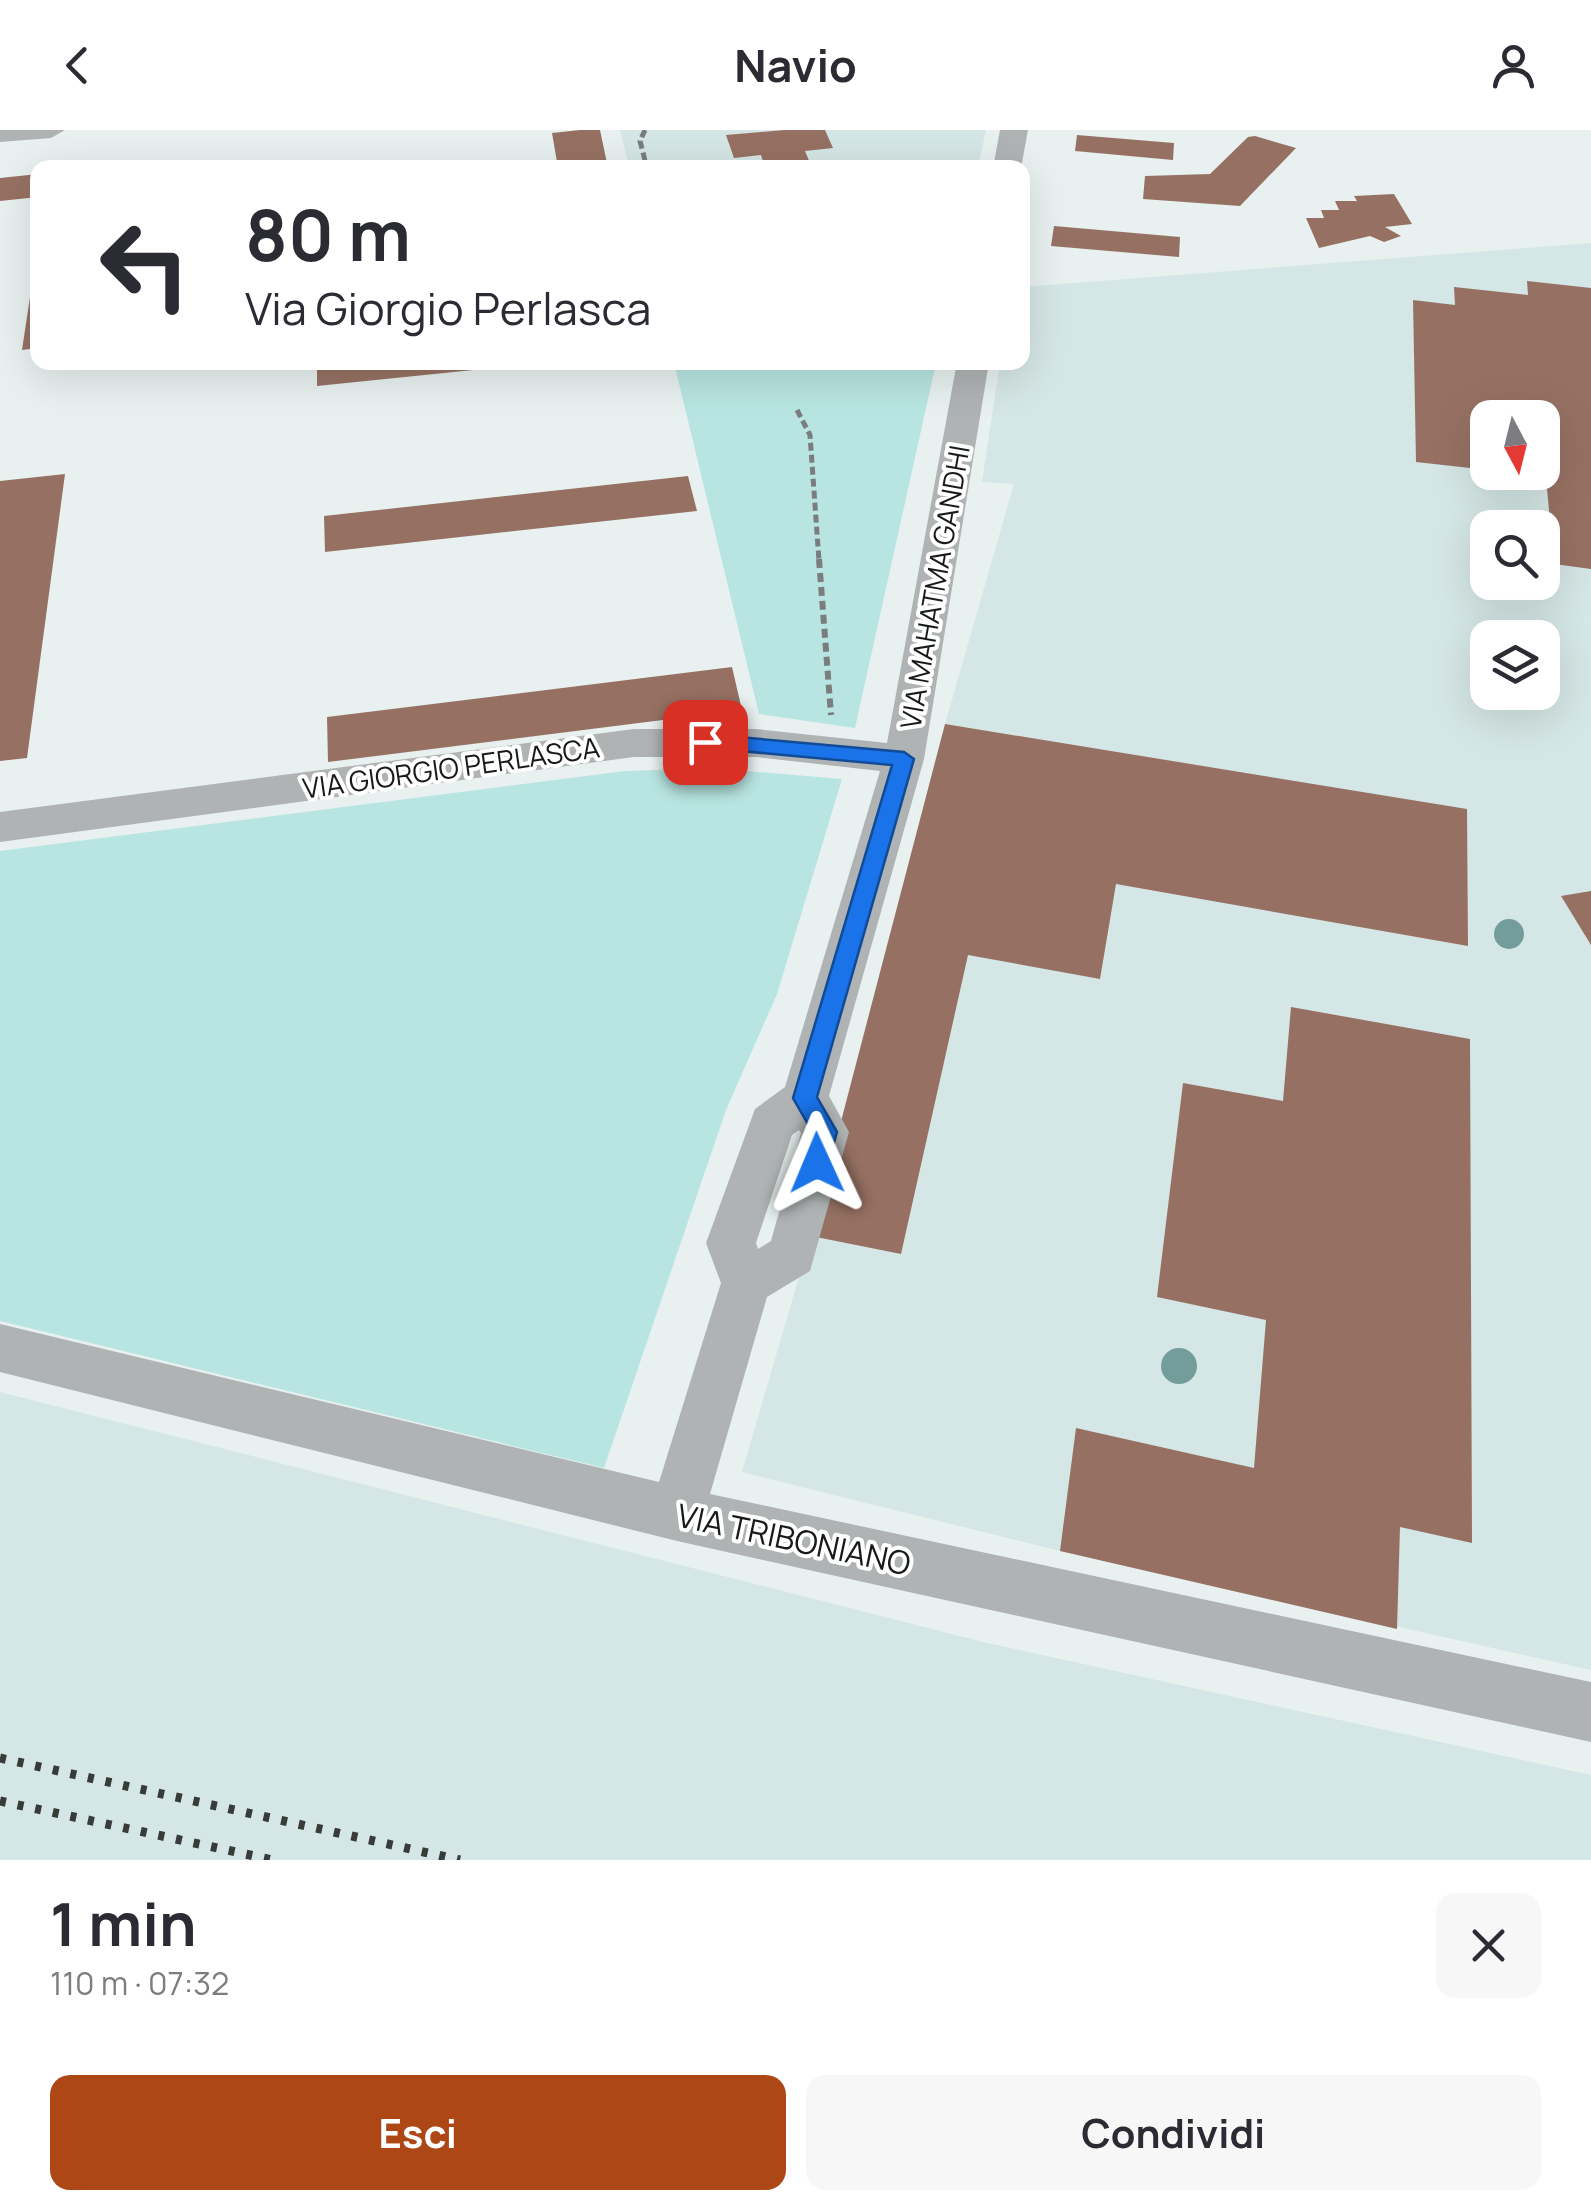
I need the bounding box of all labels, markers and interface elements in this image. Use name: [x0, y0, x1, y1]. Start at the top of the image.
text: Navio: [734, 34, 857, 96]
icon: back: [50, 38, 105, 93]
icon: person: [1486, 38, 1541, 93]
text: 80 m: [245, 186, 411, 282]
icon: left: [80, 200, 210, 330]
text: Via Giorgio Perlasca: [245, 277, 651, 339]
north arrow: [1470, 400, 1560, 490]
map controls: [1470, 400, 1560, 710]
street label: VIA MAHATMA GANDHI: [890, 442, 978, 732]
button: search: [1470, 510, 1560, 600]
button: layers: [1470, 620, 1560, 710]
pin: [663, 700, 748, 785]
icon: arrive: [678, 715, 733, 770]
street label: VIA GIORGIO PERLASCA: [300, 727, 602, 807]
position arrow: [765, 1111, 869, 1215]
street label: VIA TRIBONIANO: [673, 1493, 915, 1585]
text: 1 min: [50, 1882, 197, 1964]
button: close: [1436, 1893, 1541, 1998]
text: 110 m · 07:32: [50, 1961, 229, 2005]
button: Esci: [50, 2075, 786, 2190]
button: Condividi: [806, 2075, 1541, 2190]

